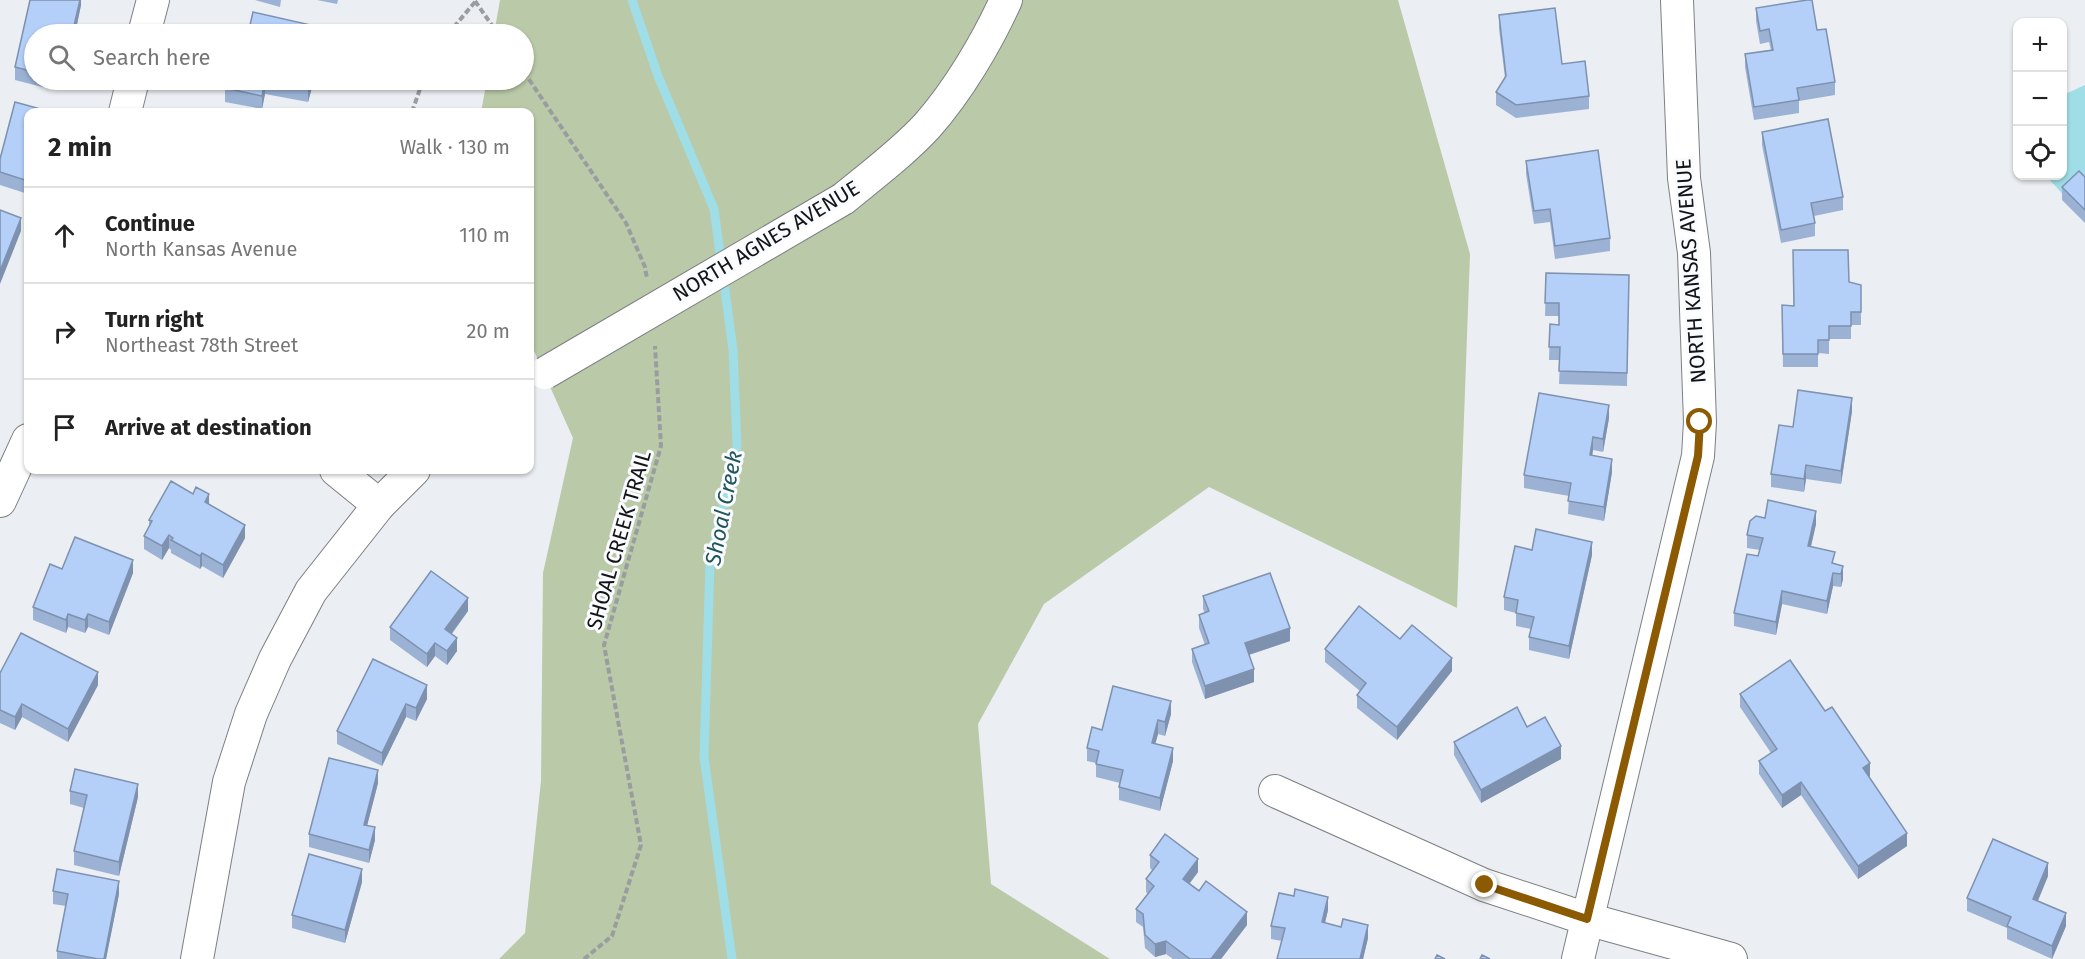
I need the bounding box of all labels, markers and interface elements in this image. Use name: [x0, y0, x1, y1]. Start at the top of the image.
map controls: [2013, 18, 2067, 180]
button: +: [2013, 18, 2067, 72]
search box: [24, 24, 534, 90]
icon: search: [45, 41, 78, 74]
text: Search here: [93, 44, 211, 71]
button: −: [2013, 72, 2067, 126]
button: locate: [2013, 126, 2067, 180]
text: 2 min: [48, 132, 112, 163]
text: Walk · 130 m: [400, 135, 510, 159]
street label: NORTH KANSAS AVENUE: [1670, 158, 1712, 384]
street label: NORTH AGNES AVENUE: [668, 175, 864, 307]
text: Continue: [105, 210, 195, 237]
icon: ahead: [48, 219, 81, 252]
text: 110 m: [459, 223, 510, 247]
text: North Kansas Avenue: [105, 237, 297, 261]
text: Turn right: [105, 306, 204, 333]
icon: right: [48, 315, 81, 348]
text: 20 m: [467, 319, 510, 343]
text: Northeast 78th Street: [105, 333, 298, 357]
route start: [1686, 408, 1712, 434]
icon: arrive: [48, 411, 81, 444]
text: Arrive at destination: [105, 414, 312, 441]
street label: SHOAL CREEK TRAIL: [581, 447, 657, 633]
water label: Shoal Creek: [699, 449, 748, 569]
route end: [1471, 871, 1497, 897]

